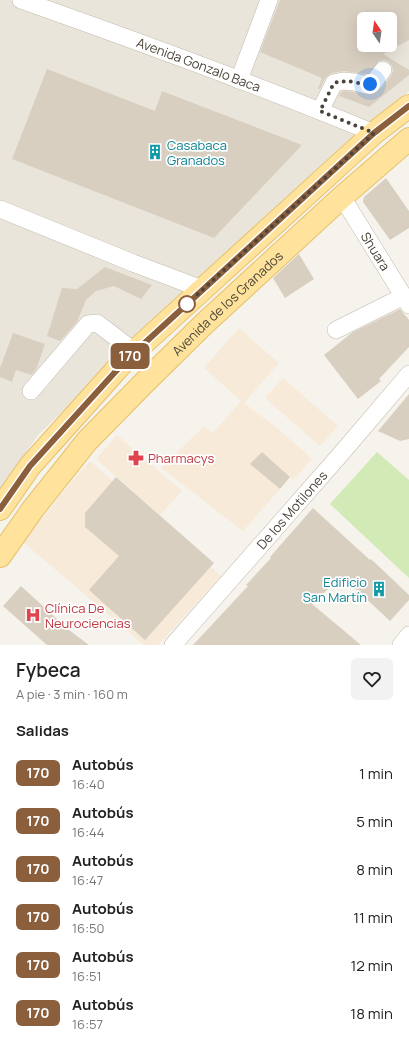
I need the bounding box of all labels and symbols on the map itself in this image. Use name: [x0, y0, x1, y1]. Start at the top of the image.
north arrow: [357, 12, 397, 52]
street label: Avenida Gonzalo Baca: [134, 33, 263, 96]
your location: [360, 74, 380, 94]
place label: Casabaca Granados: [167, 136, 227, 169]
building icon: Casabaca Granados: [146, 143, 164, 161]
street label: Shuara: [357, 229, 395, 274]
street label: Avenida de los Granados: [168, 247, 287, 360]
unlabelled marker: [178, 295, 196, 313]
line badge: 170: [107, 343, 153, 369]
pharmacy icon: Pharmacys: [127, 449, 145, 467]
place label: Pharmacys: [148, 449, 215, 467]
street label: De los Motilones: [252, 467, 331, 553]
place label: Edificio San Martín: [303, 573, 367, 606]
building icon: Edificio San Martín: [370, 580, 388, 598]
place label: Clínica De Neurociencias: [45, 599, 131, 632]
hospital icon: Clínica De Neurociencias: [24, 606, 42, 624]

